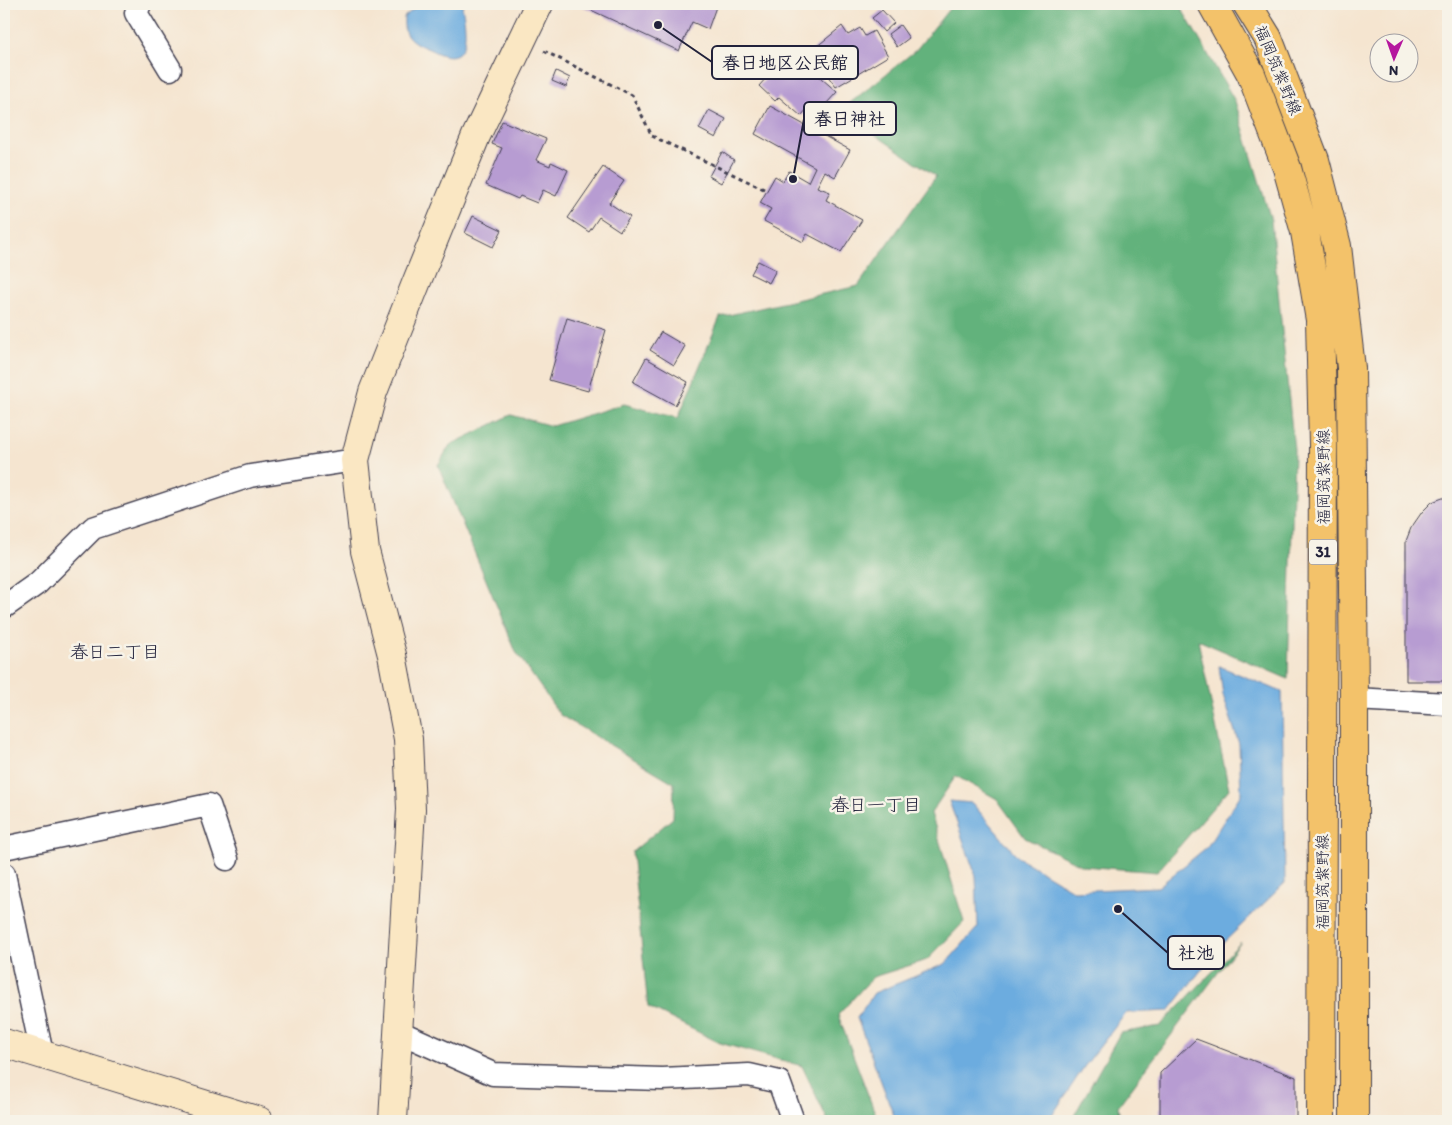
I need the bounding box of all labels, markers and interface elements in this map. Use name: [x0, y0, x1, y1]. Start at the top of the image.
street label: 福岡筑紫野線: [1250, 22, 1306, 118]
north arrow: [1370, 32, 1420, 82]
callout: 春日地区公民館: [712, 46, 858, 79]
text: 春日地区公民館: [722, 52, 848, 74]
text: N: [1389, 62, 1399, 79]
callout: 春日神社: [804, 102, 896, 135]
text: 春日神社: [814, 108, 886, 130]
street label: 福岡筑紫野線: [1314, 429, 1333, 525]
road number: 31: [1309, 540, 1337, 564]
district label: 春日二丁目: [70, 641, 160, 663]
district label: 春日一丁目: [831, 794, 921, 816]
street label: 福岡筑紫野線: [1313, 834, 1332, 930]
callout: 社池: [1168, 936, 1224, 969]
text: 社池: [1178, 942, 1214, 964]

